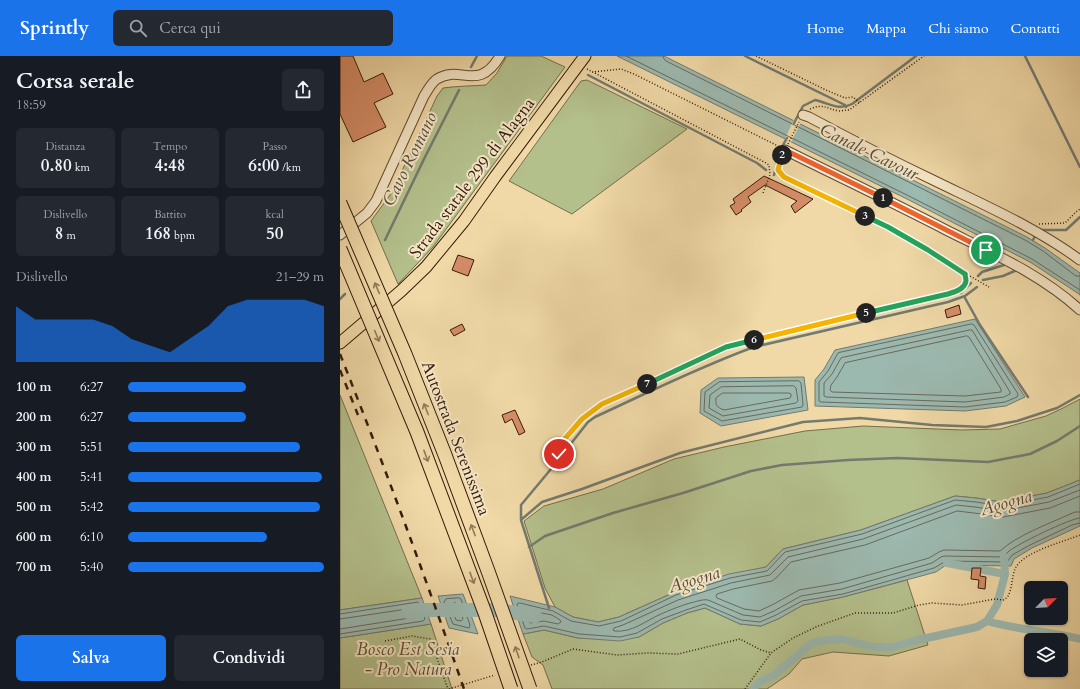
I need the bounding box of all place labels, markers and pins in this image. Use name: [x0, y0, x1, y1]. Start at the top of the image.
pin: 2: [772, 145, 792, 165]
pin: 1: [873, 188, 893, 208]
pin: 3: [855, 206, 875, 226]
pin: [969, 233, 1003, 267]
pin: 5: [856, 303, 876, 323]
pin: 6: [744, 330, 764, 350]
pin: 7: [637, 374, 657, 394]
pin: [542, 437, 576, 471]

